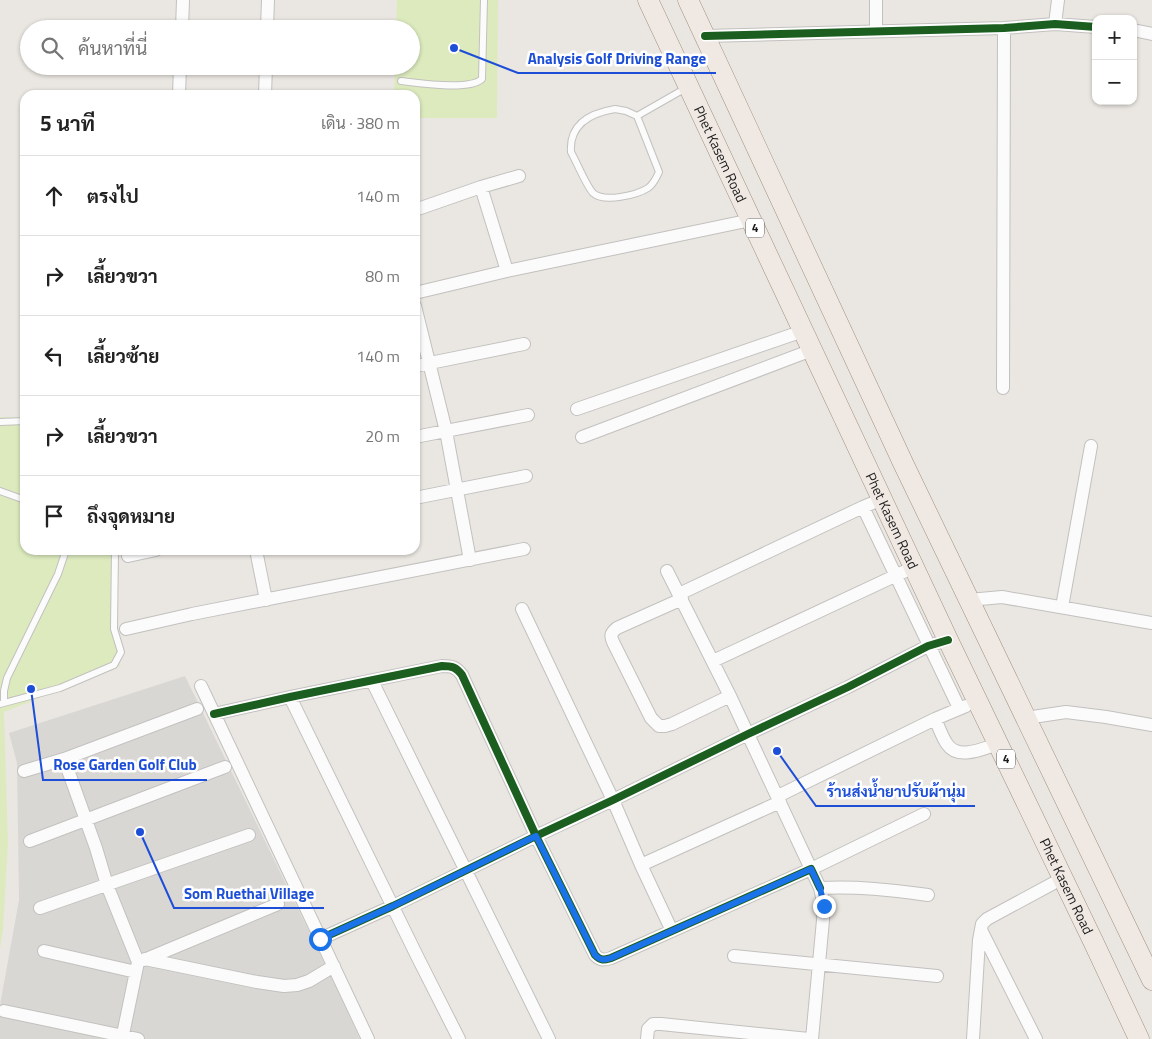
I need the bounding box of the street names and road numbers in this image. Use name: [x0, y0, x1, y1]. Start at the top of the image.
street label: Phet Kasem Road: [689, 102, 752, 206]
road number: 4: [746, 218, 764, 238]
street label: Phet Kasem Road: [861, 469, 924, 572]
road number: 4: [997, 750, 1015, 769]
street label: Phet Kasem Road: [1035, 834, 1099, 938]

